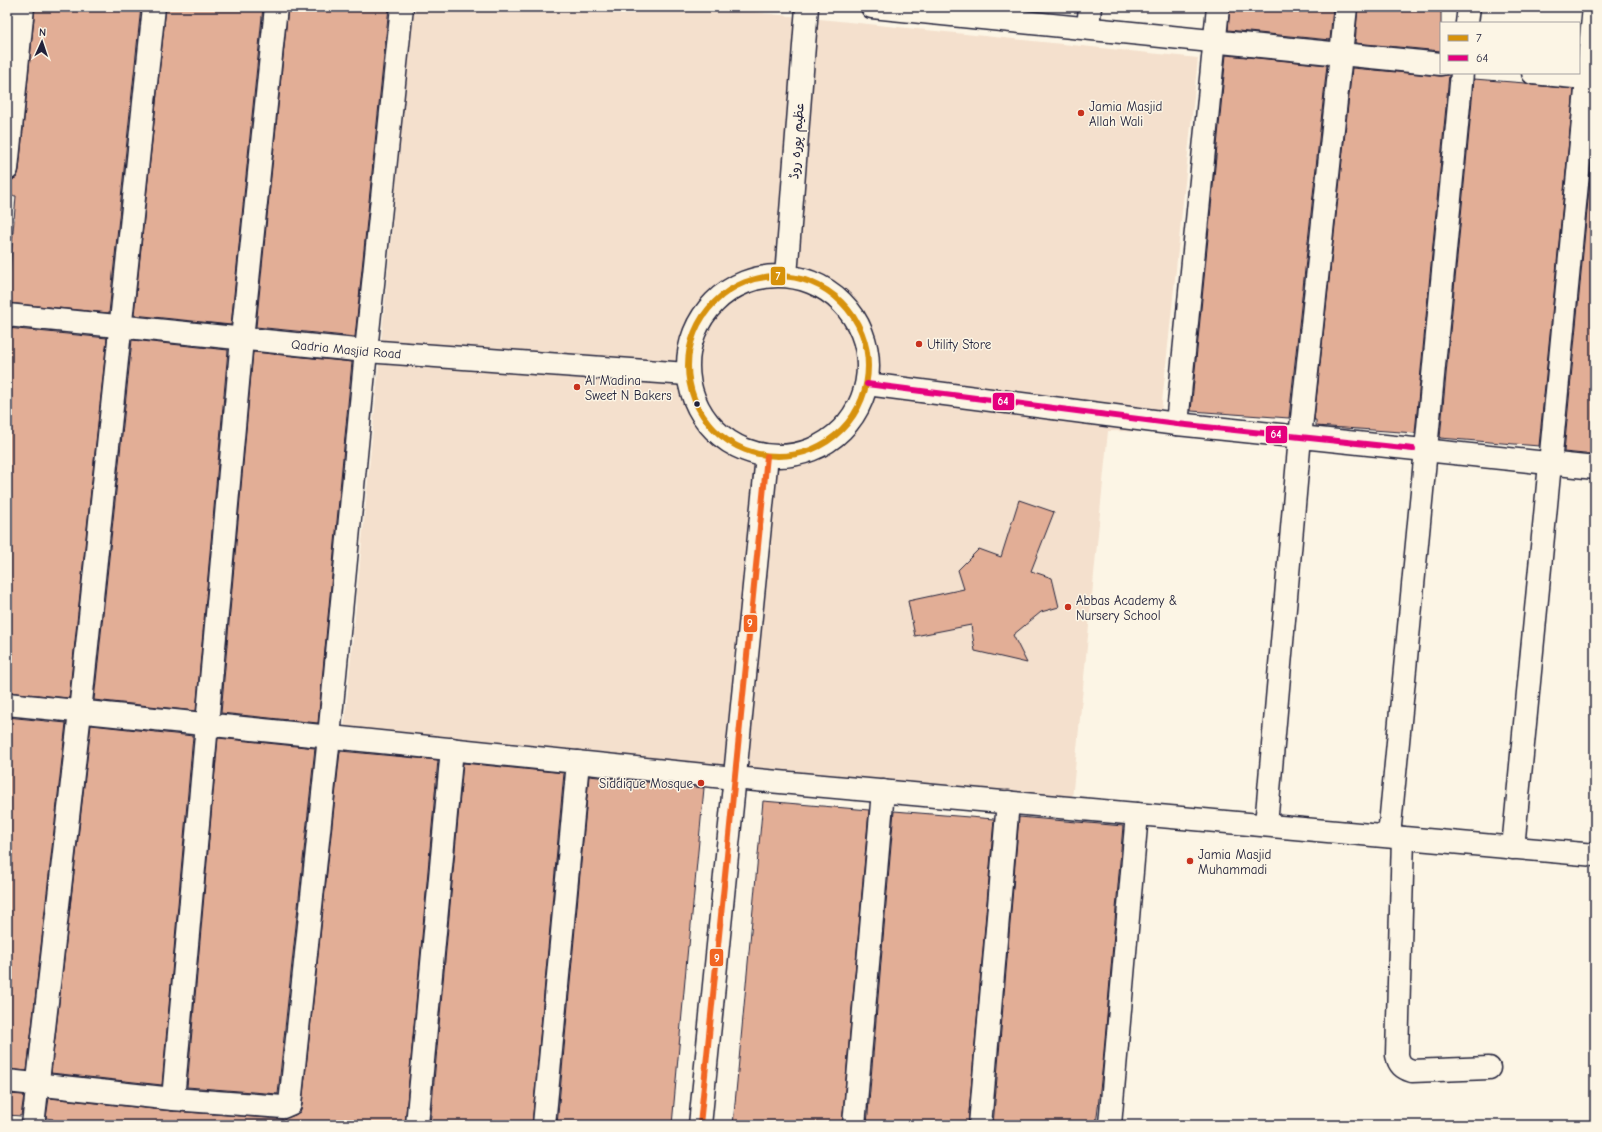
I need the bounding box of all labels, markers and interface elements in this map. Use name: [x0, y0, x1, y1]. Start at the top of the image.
north arrow: [22, 22, 62, 62]
legend: [1440, 22, 1580, 74]
text: N: [39, 26, 46, 39]
text: 7: [1476, 31, 1482, 45]
text: 64: [1476, 51, 1489, 65]
place label: Jamia Masjid Allah Wali: [1089, 99, 1162, 129]
street label: عظیم پورہ روڈ: [786, 102, 810, 180]
marker: Jamia Masjid Allah Wali: [1076, 108, 1086, 118]
line badge: 7: [770, 266, 786, 286]
text: 7: [776, 270, 781, 283]
street label: Qadria Masjid Road: [291, 337, 402, 362]
place label: Utility Store: [927, 337, 992, 352]
marker: Utility Store: [914, 339, 924, 349]
place label: Al Madina Sweet N Bakers: [585, 373, 672, 403]
marker: Al Madina Sweet N Bakers: [572, 382, 582, 392]
line badge: 64: [992, 392, 1015, 411]
text: 64: [998, 395, 1008, 408]
unlabelled marker: [692, 399, 702, 409]
line badge: 64: [1265, 425, 1288, 444]
text: 64: [1271, 428, 1281, 441]
place label: Abbas Academy & Nursery School: [1076, 593, 1177, 623]
marker: Abbas Academy & Nursery School: [1063, 602, 1073, 612]
line badge: 9: [743, 614, 758, 633]
text: 9: [747, 617, 753, 630]
place label: Siddique Mosque: [599, 776, 693, 791]
marker: Siddique Mosque: [696, 778, 706, 788]
place label: Jamia Masjid Muhammadi: [1198, 847, 1271, 877]
marker: Jamia Masjid Muhammadi: [1185, 856, 1195, 866]
line badge: 9: [709, 948, 724, 967]
text: 9: [714, 952, 720, 965]

